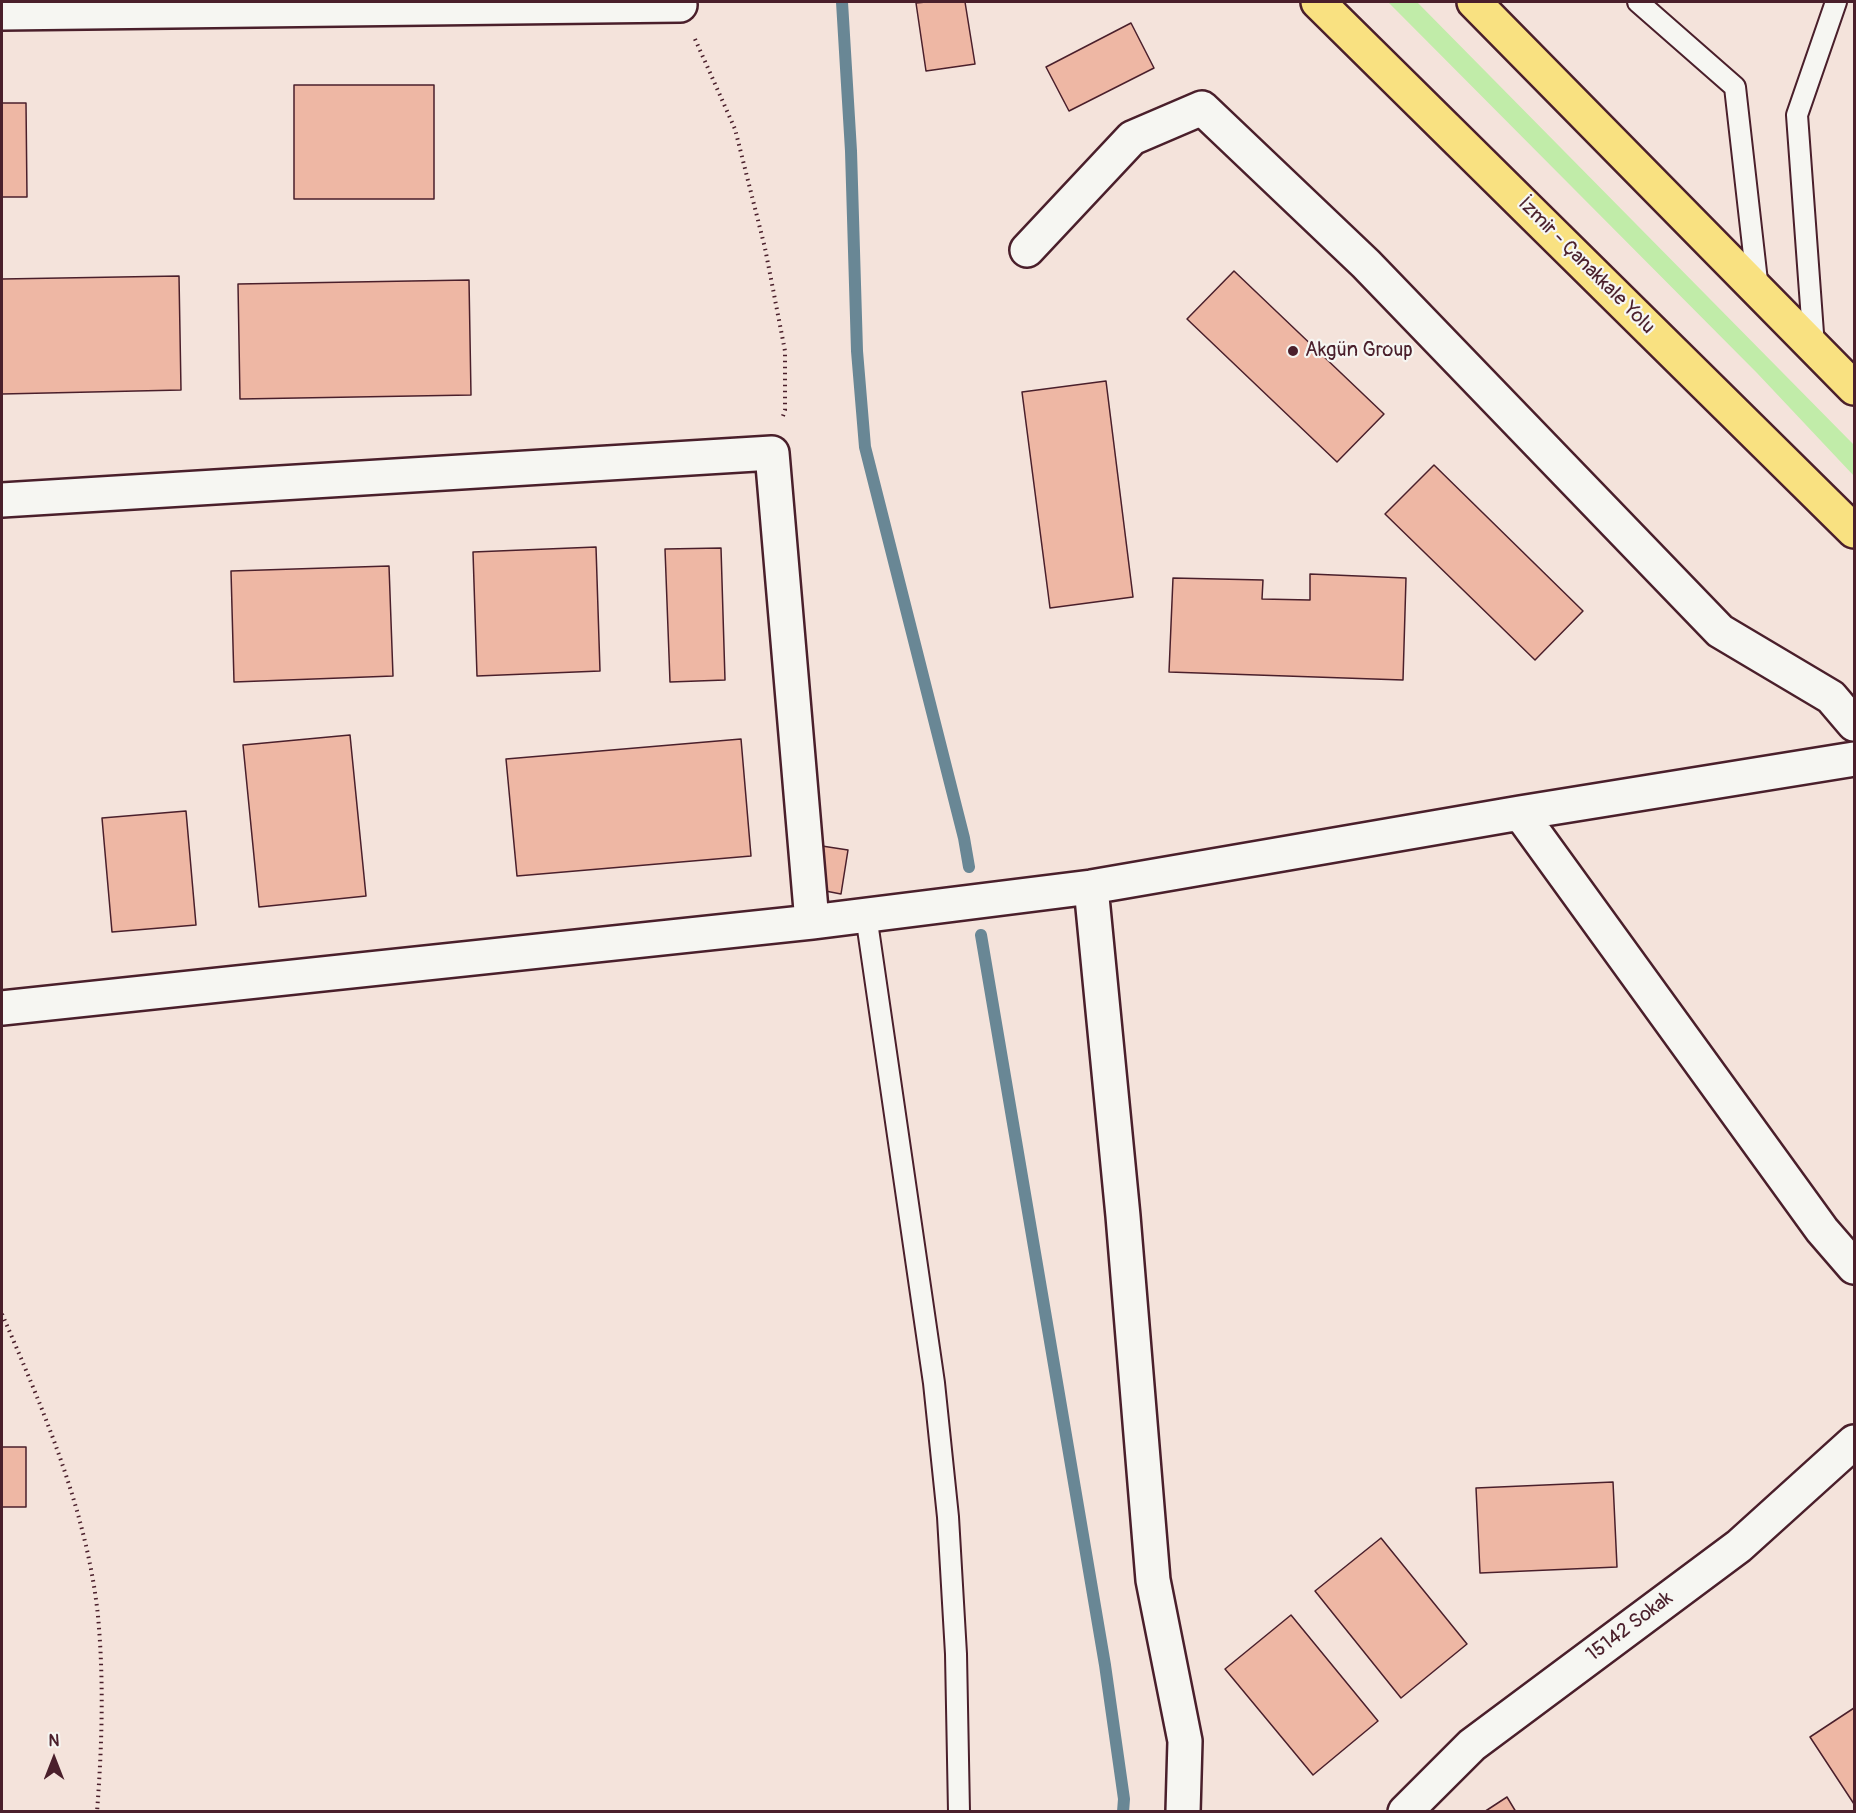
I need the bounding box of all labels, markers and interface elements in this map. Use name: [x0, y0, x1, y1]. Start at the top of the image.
street label: İzmir - Çanakkale Yolu: [1513, 193, 1659, 339]
place label: Akgün Group: [1305, 339, 1413, 363]
marker: Akgün Group: [1286, 344, 1300, 358]
street label: 15142 Sokak: [1582, 1587, 1678, 1667]
north arrow: [24, 1729, 84, 1789]
text: N: [49, 1731, 59, 1751]

